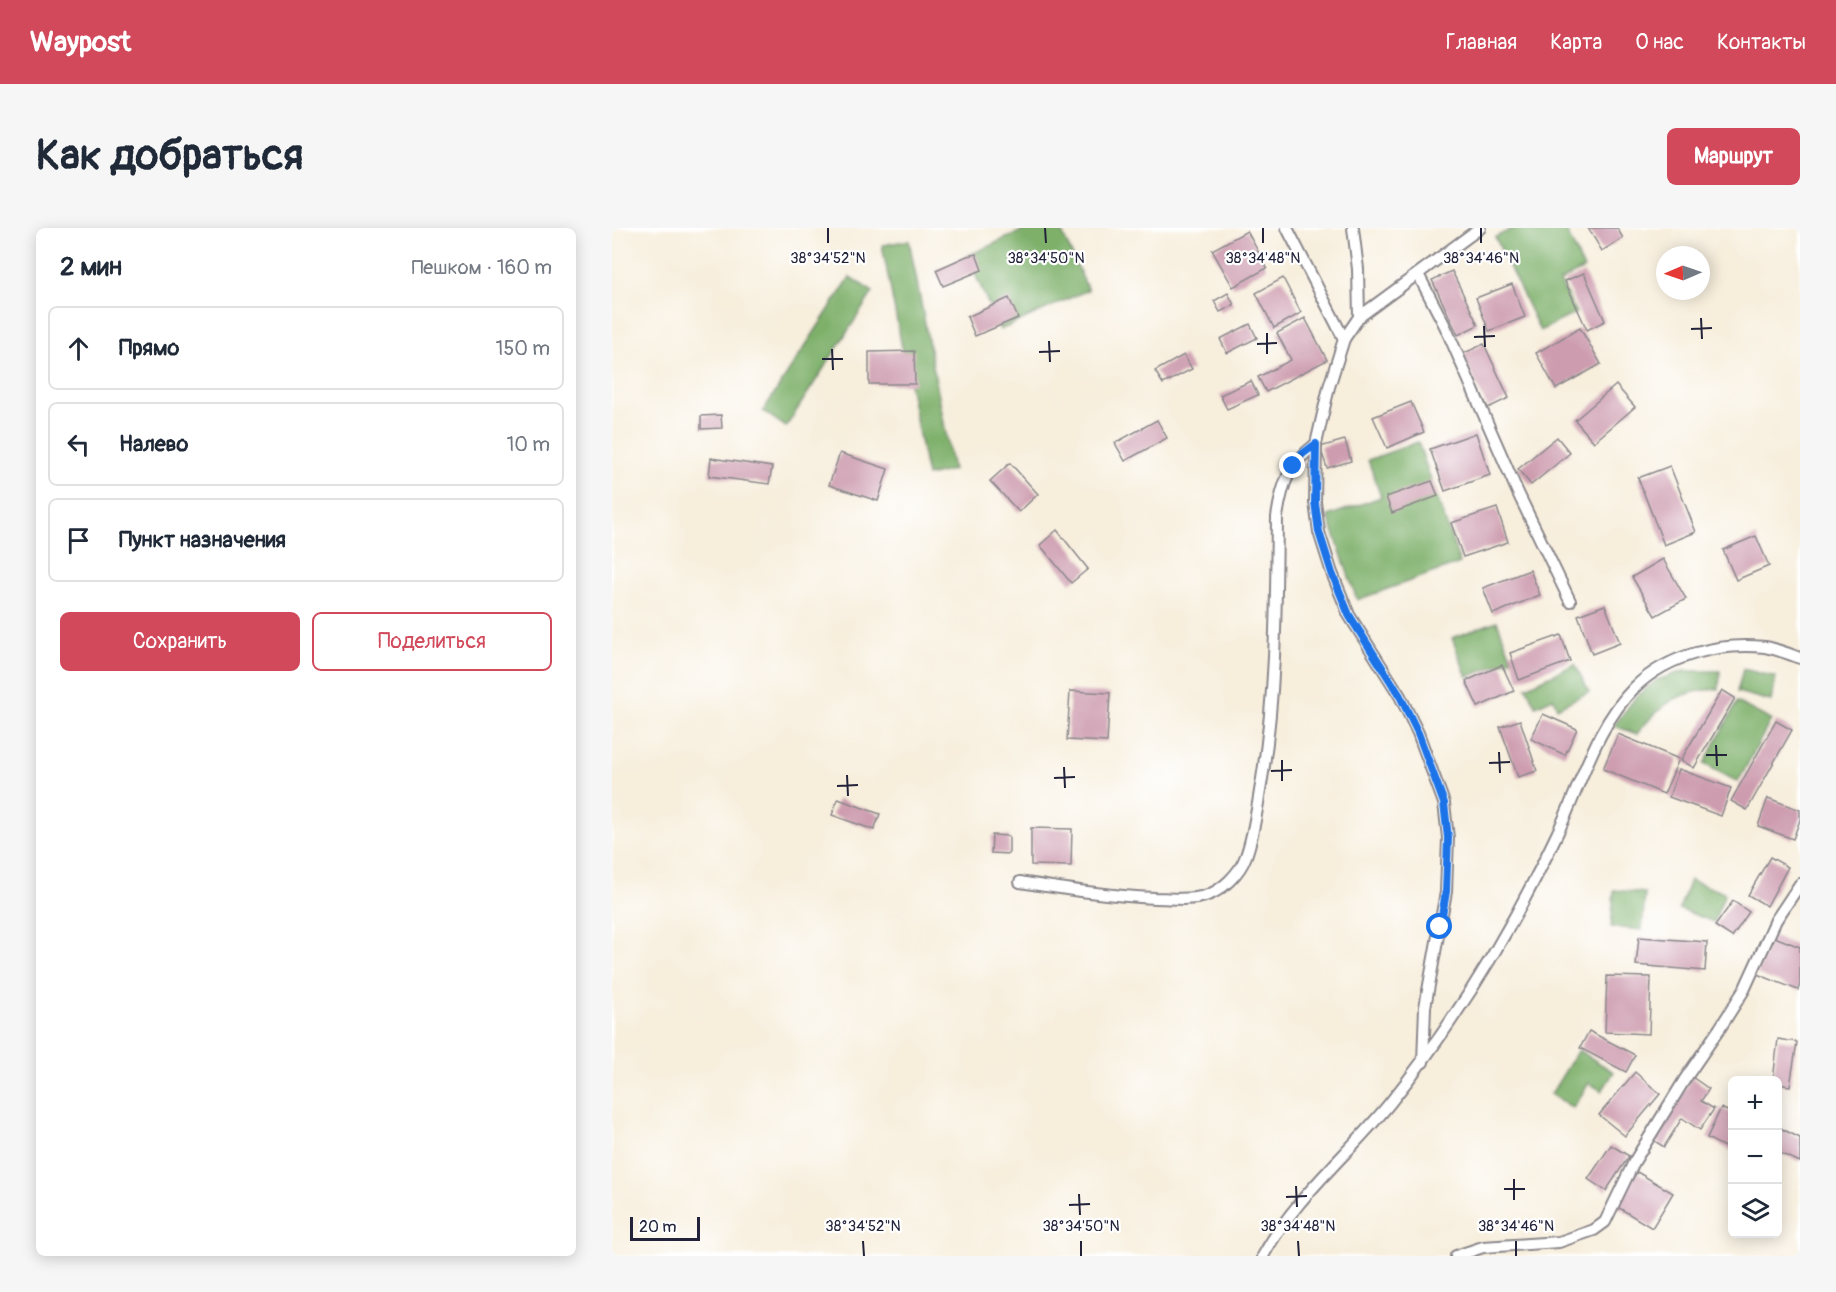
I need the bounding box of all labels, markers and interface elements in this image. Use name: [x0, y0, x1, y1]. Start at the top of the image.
text: Waypost: [30, 25, 131, 60]
text: Главная: [1446, 29, 1517, 56]
text: Карта: [1550, 29, 1602, 56]
text: О нас: [1635, 29, 1684, 56]
text: Контакты: [1717, 29, 1806, 56]
button: Маршрут: [1667, 128, 1800, 185]
text: Как добраться: [36, 130, 303, 182]
north arrow: [1656, 246, 1710, 300]
text: 38°34'52"N: [790, 249, 866, 268]
text: 38°34'50"N: [1007, 249, 1085, 268]
text: 38°34'48"N: [1225, 249, 1301, 268]
text: 38°34'46"N: [1443, 249, 1519, 268]
text: 2 мин: [60, 251, 122, 283]
text: Пешком · 160 m: [411, 255, 552, 280]
icon: ahead: [62, 332, 95, 365]
text: Прямо: [119, 334, 179, 362]
text: 150 m: [496, 336, 550, 361]
icon: left: [62, 428, 95, 461]
text: Налево: [119, 430, 188, 458]
text: 10 m: [506, 432, 550, 457]
route end: [1279, 452, 1305, 478]
icon: arrive: [62, 524, 95, 557]
text: Пункт назначения: [119, 526, 286, 554]
button: Сохранить: [60, 612, 300, 671]
button: Поделиться: [312, 612, 552, 671]
route start: [1426, 913, 1452, 939]
map controls: [1728, 1076, 1782, 1238]
button: +: [1728, 1076, 1782, 1130]
button: −: [1728, 1130, 1782, 1184]
button: layers: [1728, 1184, 1782, 1238]
scale bar: [630, 1214, 700, 1242]
text: 20 m: [639, 1217, 677, 1237]
text: 38°34'52"N: [825, 1217, 901, 1236]
text: 38°34'50"N: [1042, 1217, 1120, 1236]
text: 38°34'48"N: [1260, 1217, 1336, 1236]
text: 38°34'46"N: [1478, 1217, 1554, 1236]

